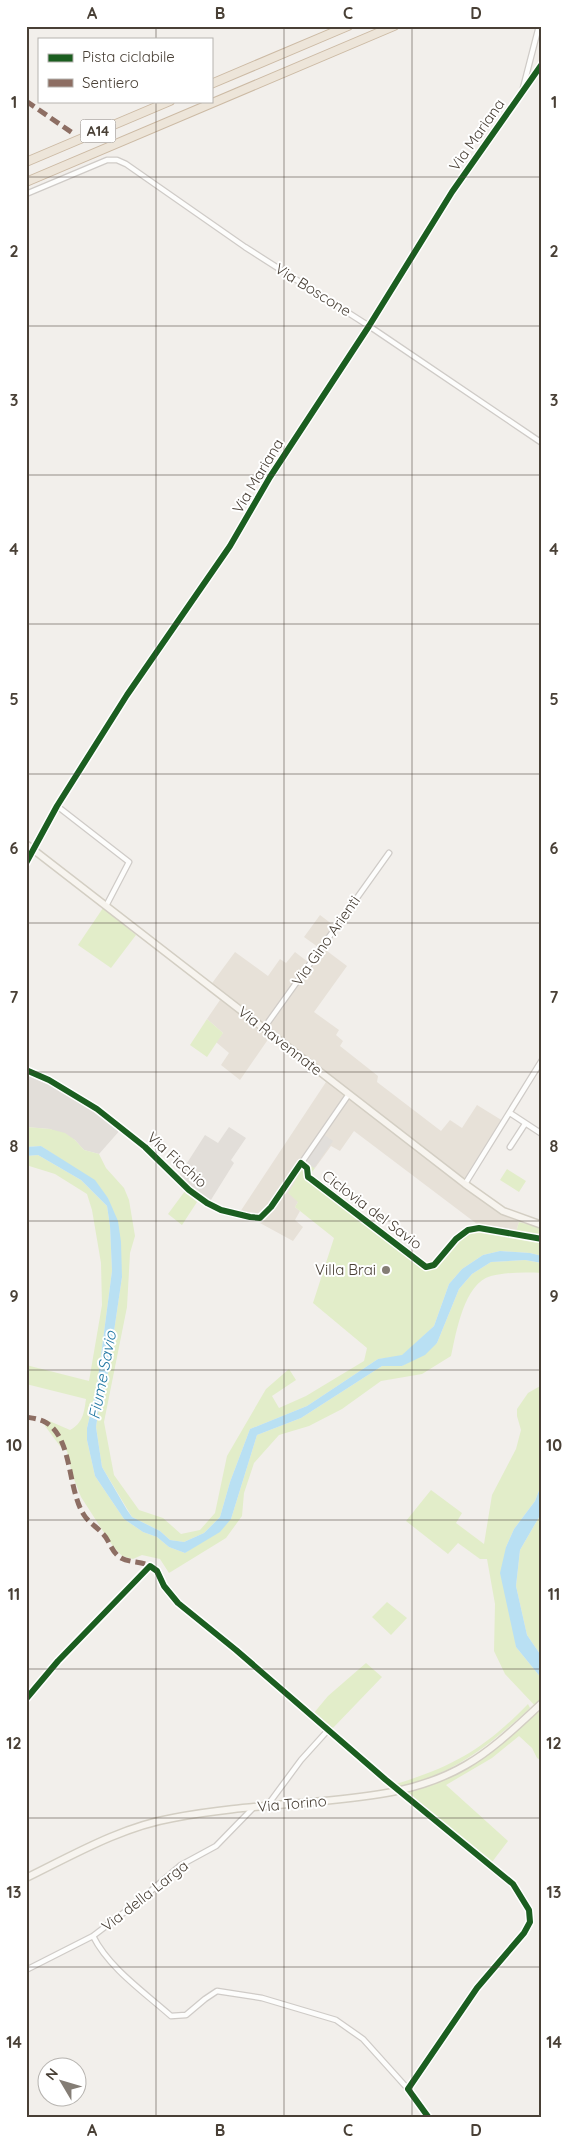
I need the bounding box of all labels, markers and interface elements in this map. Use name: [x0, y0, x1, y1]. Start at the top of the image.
text: A: [87, 3, 98, 23]
text: B: [215, 3, 225, 23]
text: C: [343, 3, 353, 23]
text: D: [470, 3, 482, 23]
legend: [38, 38, 212, 102]
text: Pista ciclabile: [82, 47, 175, 66]
text: Sentiero: [82, 73, 139, 92]
text: 1: [11, 92, 17, 112]
text: 1: [551, 92, 557, 112]
street label: Via Mariana: [445, 95, 508, 174]
road number: A14: [80, 120, 116, 142]
text: 2: [9, 241, 19, 261]
text: 2: [549, 241, 559, 261]
street label: Via Boscone: [272, 259, 355, 320]
text: 3: [10, 390, 18, 410]
text: 3: [550, 390, 558, 410]
street label: Via Mariana: [228, 435, 287, 517]
text: 4: [9, 539, 19, 559]
text: 4: [549, 539, 559, 559]
text: 5: [9, 689, 19, 709]
text: 5: [549, 689, 559, 709]
text: 6: [10, 838, 19, 858]
text: 6: [550, 838, 559, 858]
street label: Via Gino Arienti: [287, 892, 364, 990]
text: 7: [10, 987, 19, 1007]
text: 7: [550, 987, 559, 1007]
street label: Via Ravennate: [234, 1002, 326, 1079]
street label: Via Ficchio: [143, 1128, 211, 1192]
text: 8: [10, 1136, 19, 1156]
text: 8: [550, 1136, 559, 1156]
street label: Ciclovia del Savio: [319, 1166, 426, 1253]
place label: Villa Brai: [315, 1260, 376, 1279]
marker: Villa Brai: [380, 1264, 392, 1276]
text: 9: [9, 1286, 19, 1306]
text: 9: [549, 1286, 559, 1306]
water label: Fiume Savio: [84, 1328, 121, 1421]
text: 10: [6, 1435, 22, 1455]
text: 10: [546, 1435, 562, 1455]
text: 11: [8, 1584, 20, 1604]
text: 11: [548, 1584, 560, 1604]
text: 12: [6, 1733, 22, 1753]
text: 12: [546, 1733, 562, 1753]
street label: Via Torino: [257, 1791, 327, 1816]
street label: Via della Larga: [97, 1856, 192, 1935]
text: 13: [7, 1882, 21, 1902]
text: 13: [547, 1882, 561, 1902]
text: 14: [6, 2032, 22, 2052]
text: 14: [546, 2032, 562, 2052]
north arrow: [38, 2056, 88, 2106]
text: N: [41, 2064, 62, 2084]
text: A: [87, 2120, 98, 2140]
text: B: [215, 2120, 225, 2140]
text: C: [343, 2120, 353, 2140]
text: D: [470, 2120, 482, 2140]

